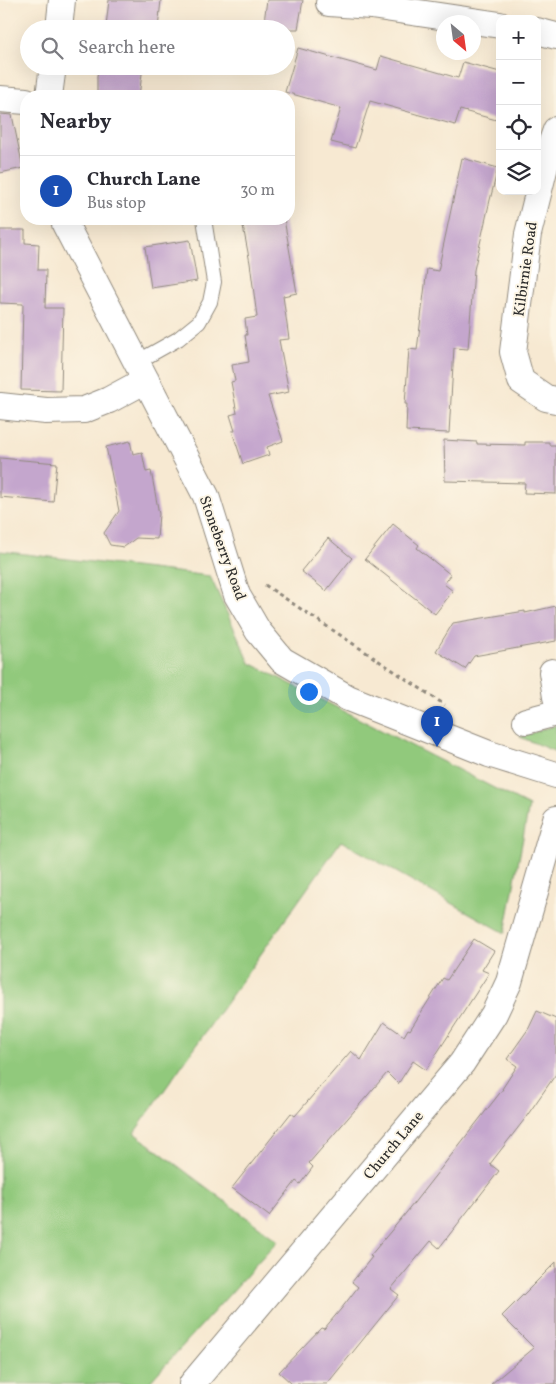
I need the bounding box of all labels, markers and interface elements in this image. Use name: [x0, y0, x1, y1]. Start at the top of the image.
north arrow: [436, 15, 481, 60]
map controls: [496, 15, 541, 195]
button: +: [496, 15, 541, 60]
search box: [20, 20, 295, 75]
icon: search: [38, 34, 66, 62]
text: Search here: [78, 35, 175, 61]
button: −: [496, 60, 541, 105]
button: locate: [496, 105, 541, 150]
text: Nearby: [40, 108, 111, 137]
button: layers: [496, 150, 541, 195]
text: Church Lane: [87, 167, 200, 193]
text: 1: [53, 180, 59, 202]
text: 30 m: [240, 180, 275, 202]
text: Bus stop: [87, 193, 146, 215]
street label: Kilbirnie Road: [509, 220, 544, 318]
street label: Stoneberry Road: [193, 493, 250, 604]
your location: [296, 679, 322, 705]
pin: 1: [421, 706, 453, 747]
street label: Church Lane: [359, 1107, 429, 1185]

